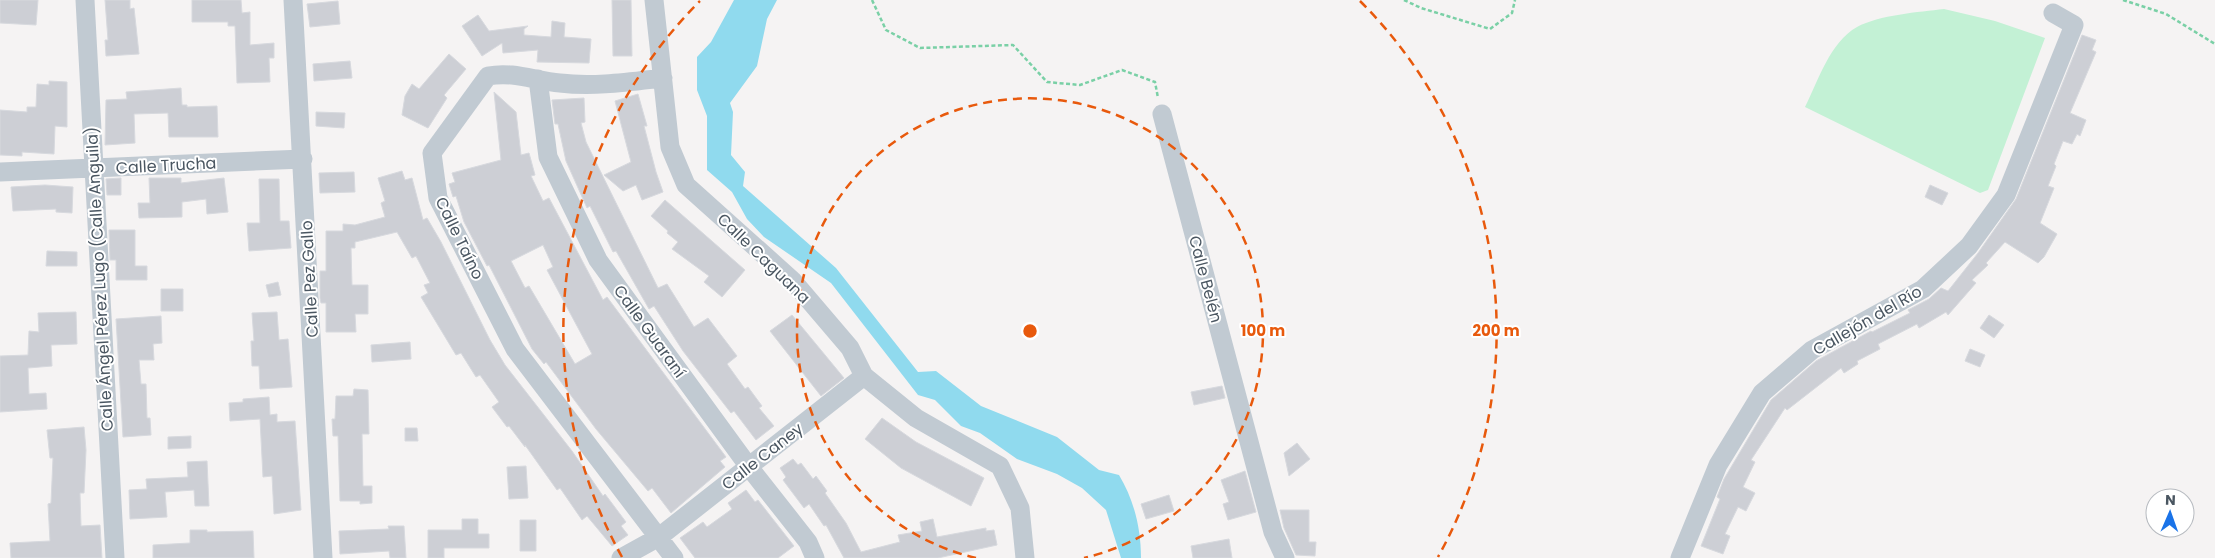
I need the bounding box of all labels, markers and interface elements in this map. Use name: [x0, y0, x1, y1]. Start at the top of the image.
street label: Calle Ángel Pérez Lugo (Calle Anguila): [80, 126, 119, 432]
street label: Calle Trucha: [115, 151, 217, 180]
street label: Calle Taíno: [430, 193, 489, 283]
street label: Calle Caguana: [712, 208, 815, 309]
street label: Calle Pez Gallo: [295, 220, 324, 338]
street label: Calle Belén: [1183, 233, 1228, 325]
street label: Calle Guaraní: [608, 280, 691, 382]
street label: Callejón del Río: [1808, 280, 1926, 361]
text: 100 m: [1241, 320, 1285, 341]
text: 200 m: [1472, 320, 1520, 341]
centre of rings: [1021, 322, 1039, 340]
street label: Calle Caney: [717, 417, 808, 495]
north arrow: [2145, 488, 2195, 538]
text: N: [2165, 490, 2176, 510]

